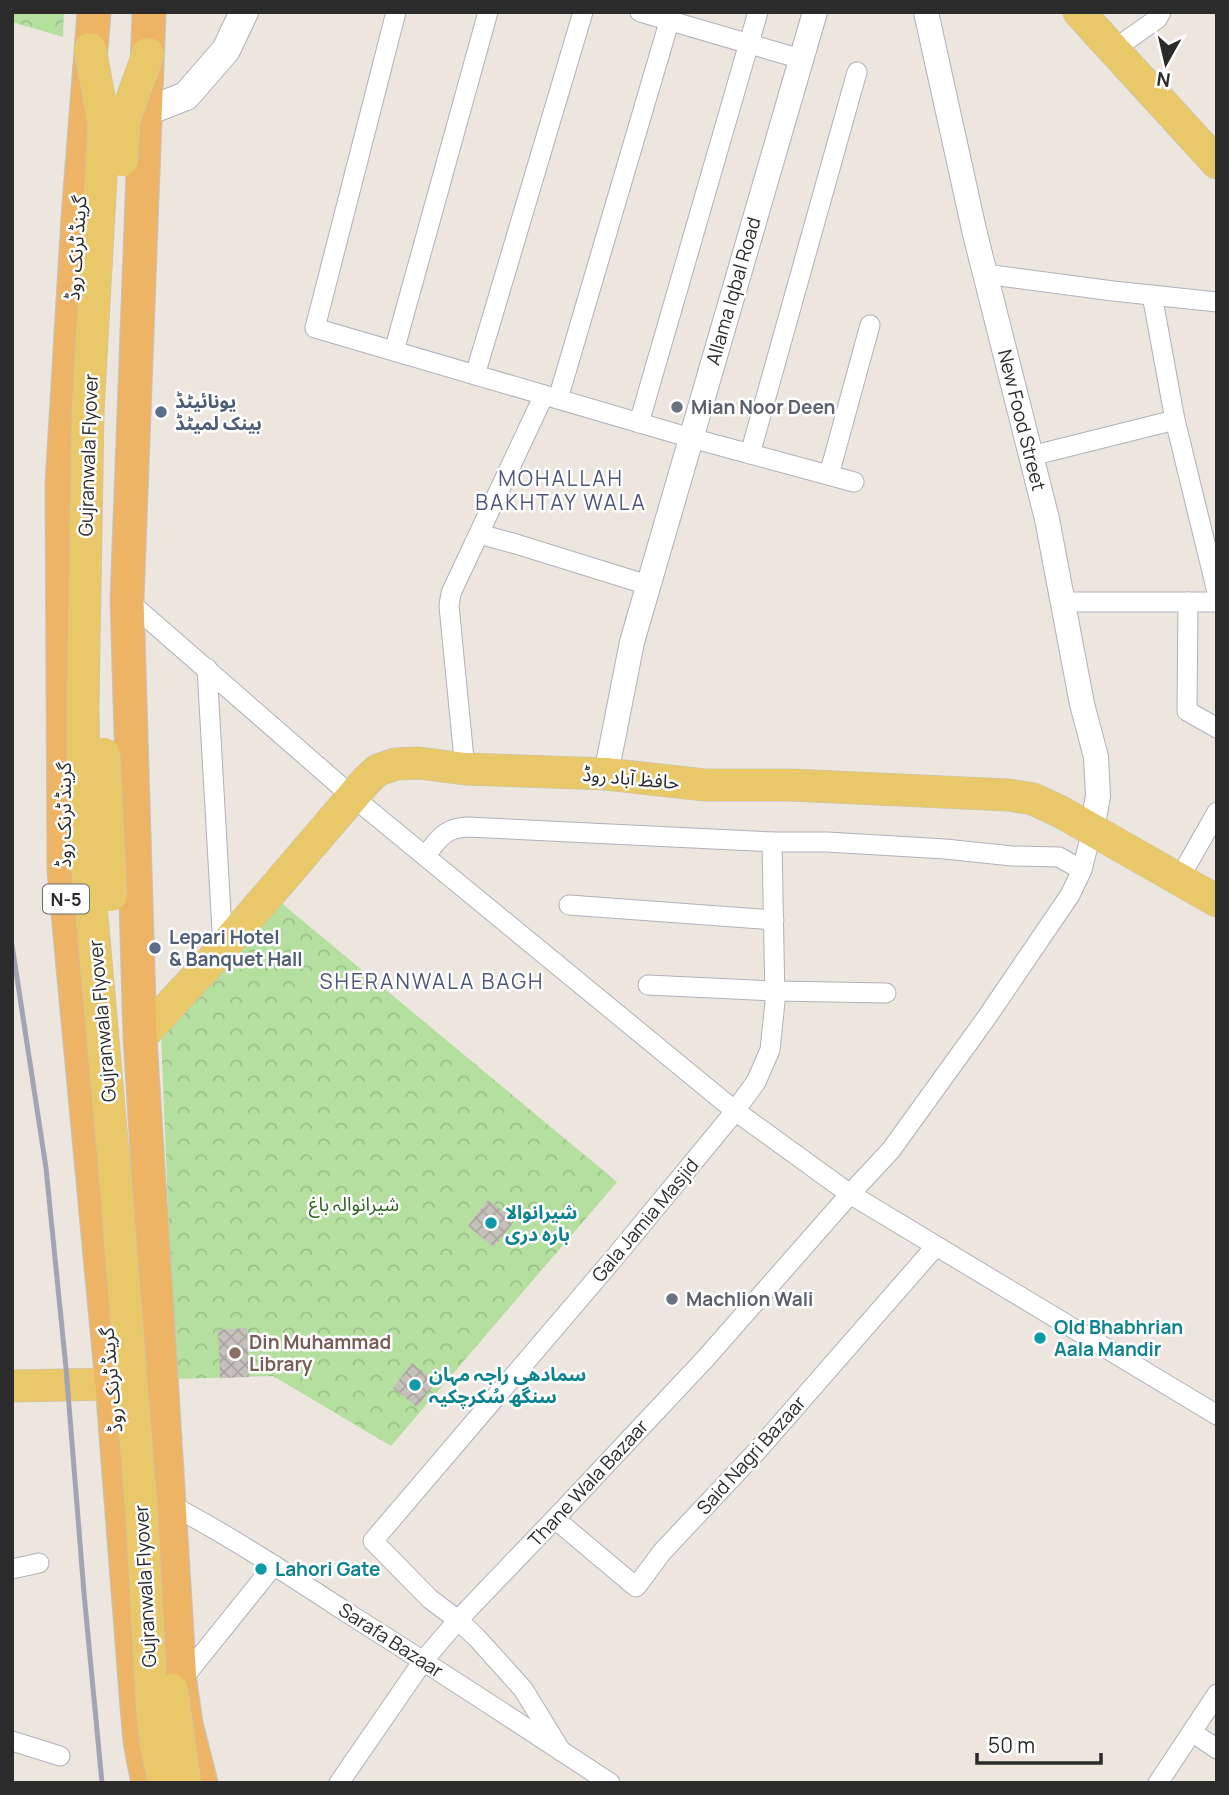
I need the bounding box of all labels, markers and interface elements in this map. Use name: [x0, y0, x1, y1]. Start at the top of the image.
north arrow: [1131, 28, 1201, 98]
text: N: [1155, 66, 1172, 94]
street label: گرینڈ ٹرنک روڈ: [59, 193, 93, 302]
street label: Allama Iqbal Road: [699, 214, 767, 368]
street label: New Food Street: [992, 347, 1052, 493]
street label: Gujranwala Flyover: [72, 373, 104, 537]
place label: یونائیٹڈ بینک لمیٹڈ: [175, 388, 262, 436]
place label: Mian Noor Deen: [691, 394, 836, 420]
marker: Mian Noor Deen: [669, 399, 685, 415]
marker: یونائیٹڈ بینک لمیٹڈ: [153, 404, 169, 420]
district label: MOHALLAH BAKHTAY WALA: [475, 464, 647, 516]
street label: گرینڈ ٹرنک روڈ: [51, 761, 77, 868]
street label: حافظ آباد روڈ: [581, 761, 681, 795]
road number: N-5: [43, 884, 89, 914]
place label: Lepari Hotel & Banquet Hall: [169, 924, 303, 972]
street label: Gujranwala Flyover: [82, 939, 122, 1103]
marker: Lepari Hotel & Banquet Hall: [147, 940, 163, 956]
district label: SHERANWALA BAGH: [320, 967, 544, 995]
street label: Gala Jamia Masjid: [586, 1153, 704, 1287]
park label: شیرانوالہ باغ: [309, 1191, 399, 1218]
place label: شیرانوالا بارہ دری: [505, 1199, 577, 1247]
marker: شیرانوالا بارہ دری: [483, 1215, 499, 1231]
place label: Machlion Wali: [686, 1286, 813, 1312]
marker: Machlion Wali: [664, 1291, 680, 1307]
place label: Old Bhabhrian Aala Mandir: [1054, 1314, 1183, 1362]
street label: گرینڈ ٹرنک روڈ: [93, 1325, 129, 1434]
place label: Din Muhammad Library: [249, 1329, 391, 1377]
marker: Old Bhabhrian Aala Mandir: [1032, 1330, 1048, 1346]
marker: Din Muhammad Library: [227, 1345, 243, 1361]
place label: سمادھی راجہ مہان سنگھ سُکرچکیہ: [429, 1361, 586, 1409]
marker: سمادھی راجہ مہان سنگھ سُکرچکیہ: [407, 1377, 423, 1393]
street label: Said Nagri Bazaar: [691, 1390, 811, 1520]
street label: Thane Wala Bazaar: [522, 1414, 654, 1552]
street label: Gujranwala Flyover: [128, 1504, 162, 1668]
place label: Lahori Gate: [275, 1556, 380, 1582]
marker: Lahori Gate: [253, 1561, 269, 1577]
street label: Sarafa Bazaar: [334, 1596, 448, 1684]
scale bar: [977, 1722, 1101, 1766]
text: 50 m: [988, 1731, 1035, 1759]

